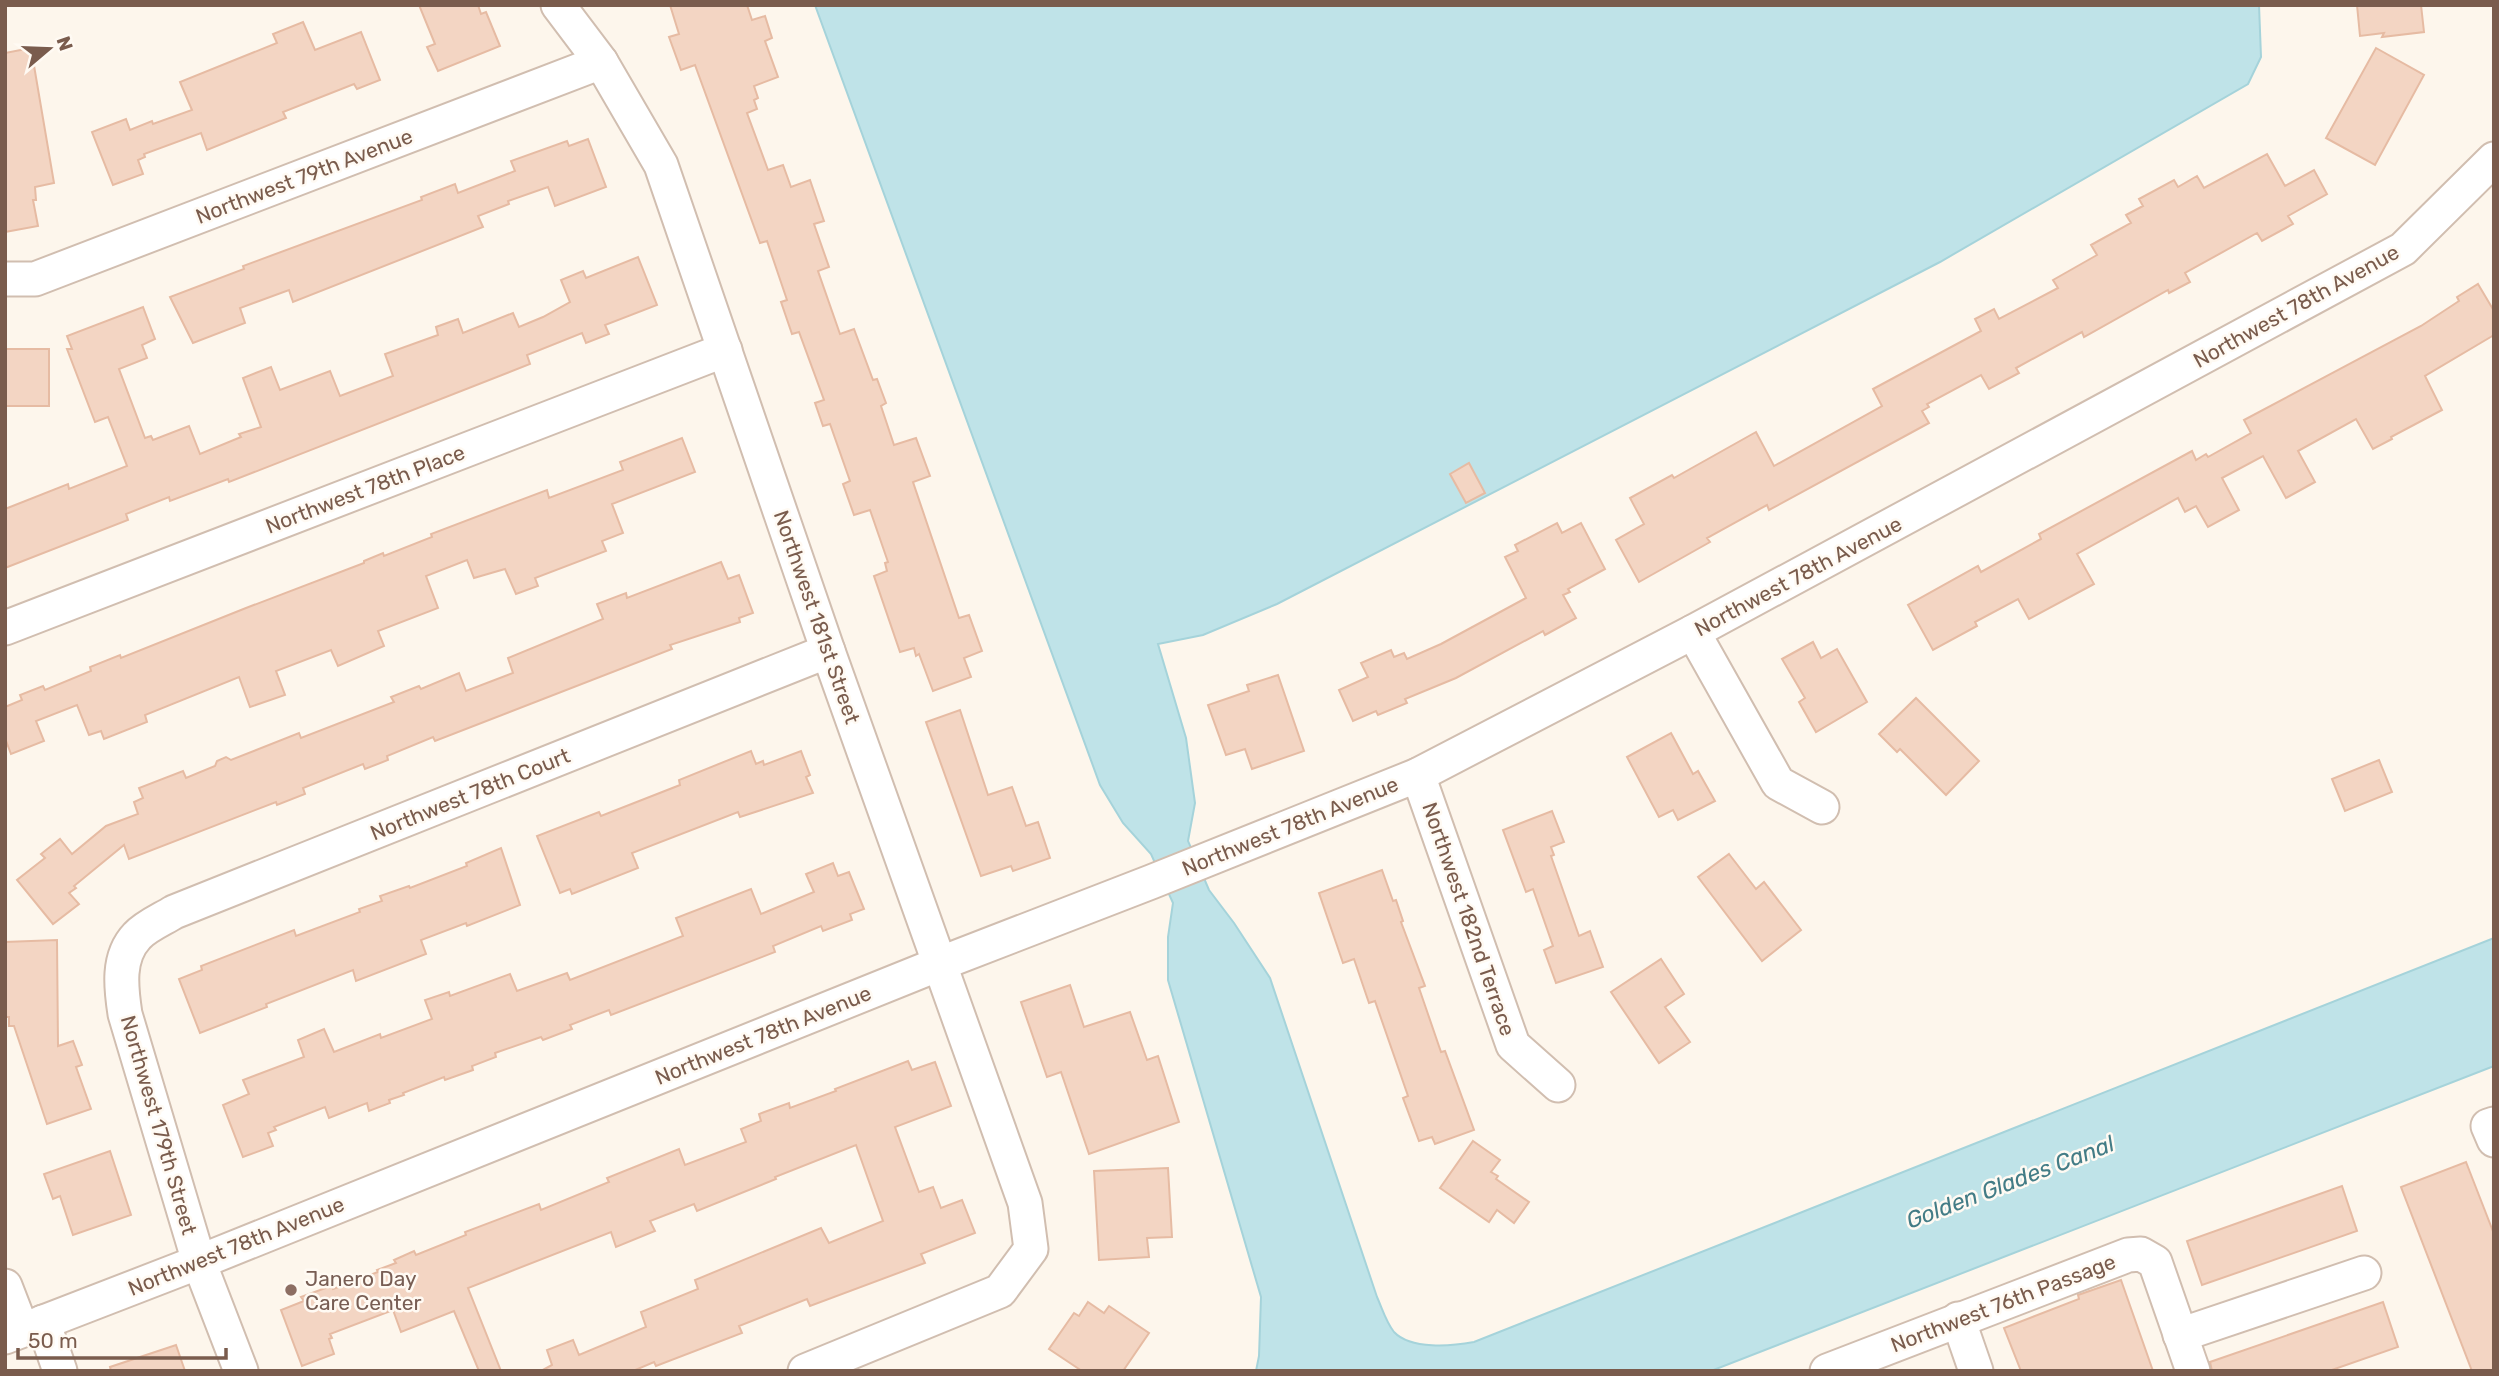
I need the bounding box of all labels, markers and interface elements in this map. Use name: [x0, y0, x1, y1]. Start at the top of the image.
north arrow: [14, 14, 84, 84]
text: N: [52, 33, 78, 54]
street label: Northwest 79th Avenue: [192, 123, 416, 229]
street label: Northwest 78th Avenue: [2189, 239, 2403, 373]
street label: Northwest 78th Place: [262, 439, 468, 539]
street label: Northwest 181st Street: [769, 507, 865, 727]
street label: Northwest 78th Avenue: [1690, 511, 1906, 641]
street label: Northwest 78th Court: [367, 743, 573, 845]
street label: Northwest 78th Avenue: [1178, 771, 1402, 881]
street label: Northwest 182nd Terrace: [1417, 799, 1521, 1039]
street label: Northwest 78th Avenue: [651, 980, 875, 1090]
street label: Northwest 179th Street: [116, 1012, 202, 1238]
water label: Golden Glades Canal: [1902, 1129, 2119, 1235]
street label: Northwest 78th Avenue: [124, 1191, 348, 1301]
street label: Northwest 76th Passage: [1887, 1249, 2119, 1357]
place label: Janero Day Care Center: [305, 1266, 422, 1315]
marker: Janero Day Care Center: [283, 1282, 299, 1298]
scale bar: [18, 1316, 226, 1360]
text: 50 m: [28, 1328, 78, 1353]

